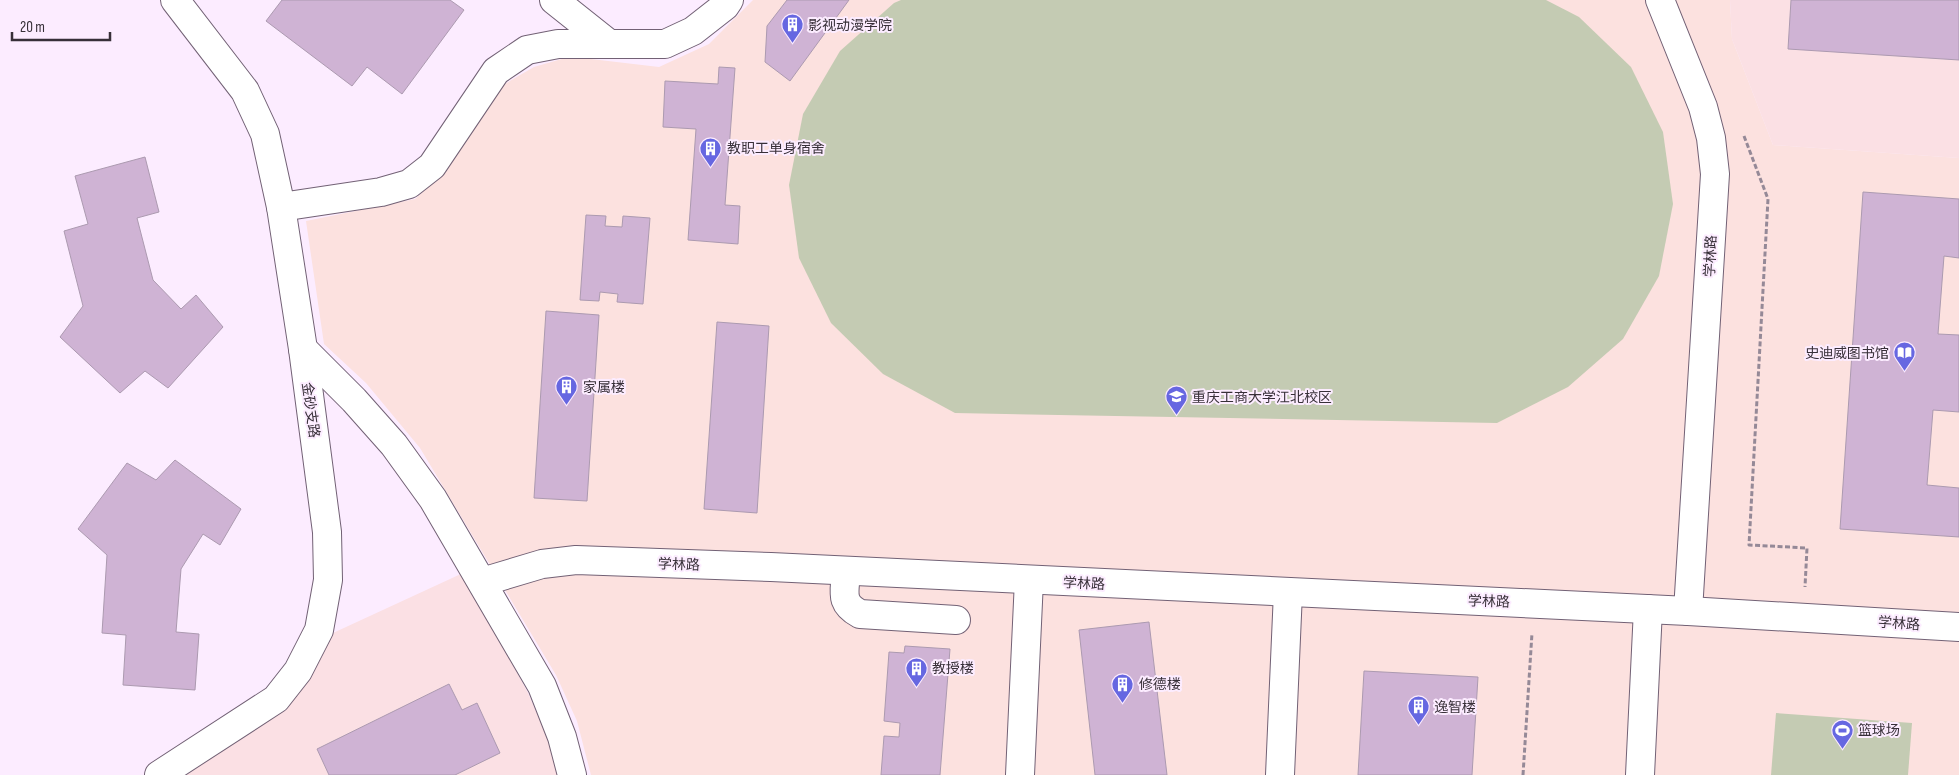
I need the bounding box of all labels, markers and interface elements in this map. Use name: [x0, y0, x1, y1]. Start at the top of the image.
scale bar: [12, 10, 110, 42]
building icon: 影视动漫学院: [780, 13, 804, 44]
place label: 影视动漫学院: [808, 17, 892, 34]
text: 20 m: [20, 18, 45, 37]
building icon: 教职工单身宿舍: [699, 136, 723, 167]
place label: 教职工单身宿舍: [727, 140, 825, 157]
street label: 学林路: [1701, 235, 1720, 277]
library icon: 史迪威图书馆: [1893, 341, 1917, 372]
place label: 史迪威图书馆: [1805, 345, 1889, 362]
building icon: 家属楼: [555, 375, 579, 406]
place label: 家属楼: [583, 379, 625, 396]
street label: 金砂支路: [298, 381, 323, 439]
school or university icon: 重庆工商大学江北校区: [1164, 385, 1188, 416]
place label: 重庆工商大学江北校区: [1192, 389, 1332, 406]
street label: 学林路: [658, 555, 700, 574]
street label: 学林路: [1063, 574, 1105, 593]
street label: 学林路: [1468, 592, 1510, 611]
street label: 学林路: [1877, 614, 1921, 633]
building icon: 教授楼: [904, 656, 928, 687]
place label: 教授楼: [932, 660, 974, 677]
building icon: 修德楼: [1111, 672, 1135, 703]
place label: 修德楼: [1139, 676, 1181, 693]
building icon: 逸智楼: [1406, 695, 1430, 726]
place label: 逸智楼: [1434, 699, 1476, 716]
sports icon: 篮球场: [1830, 718, 1854, 749]
place label: 篮球场: [1858, 722, 1900, 739]

